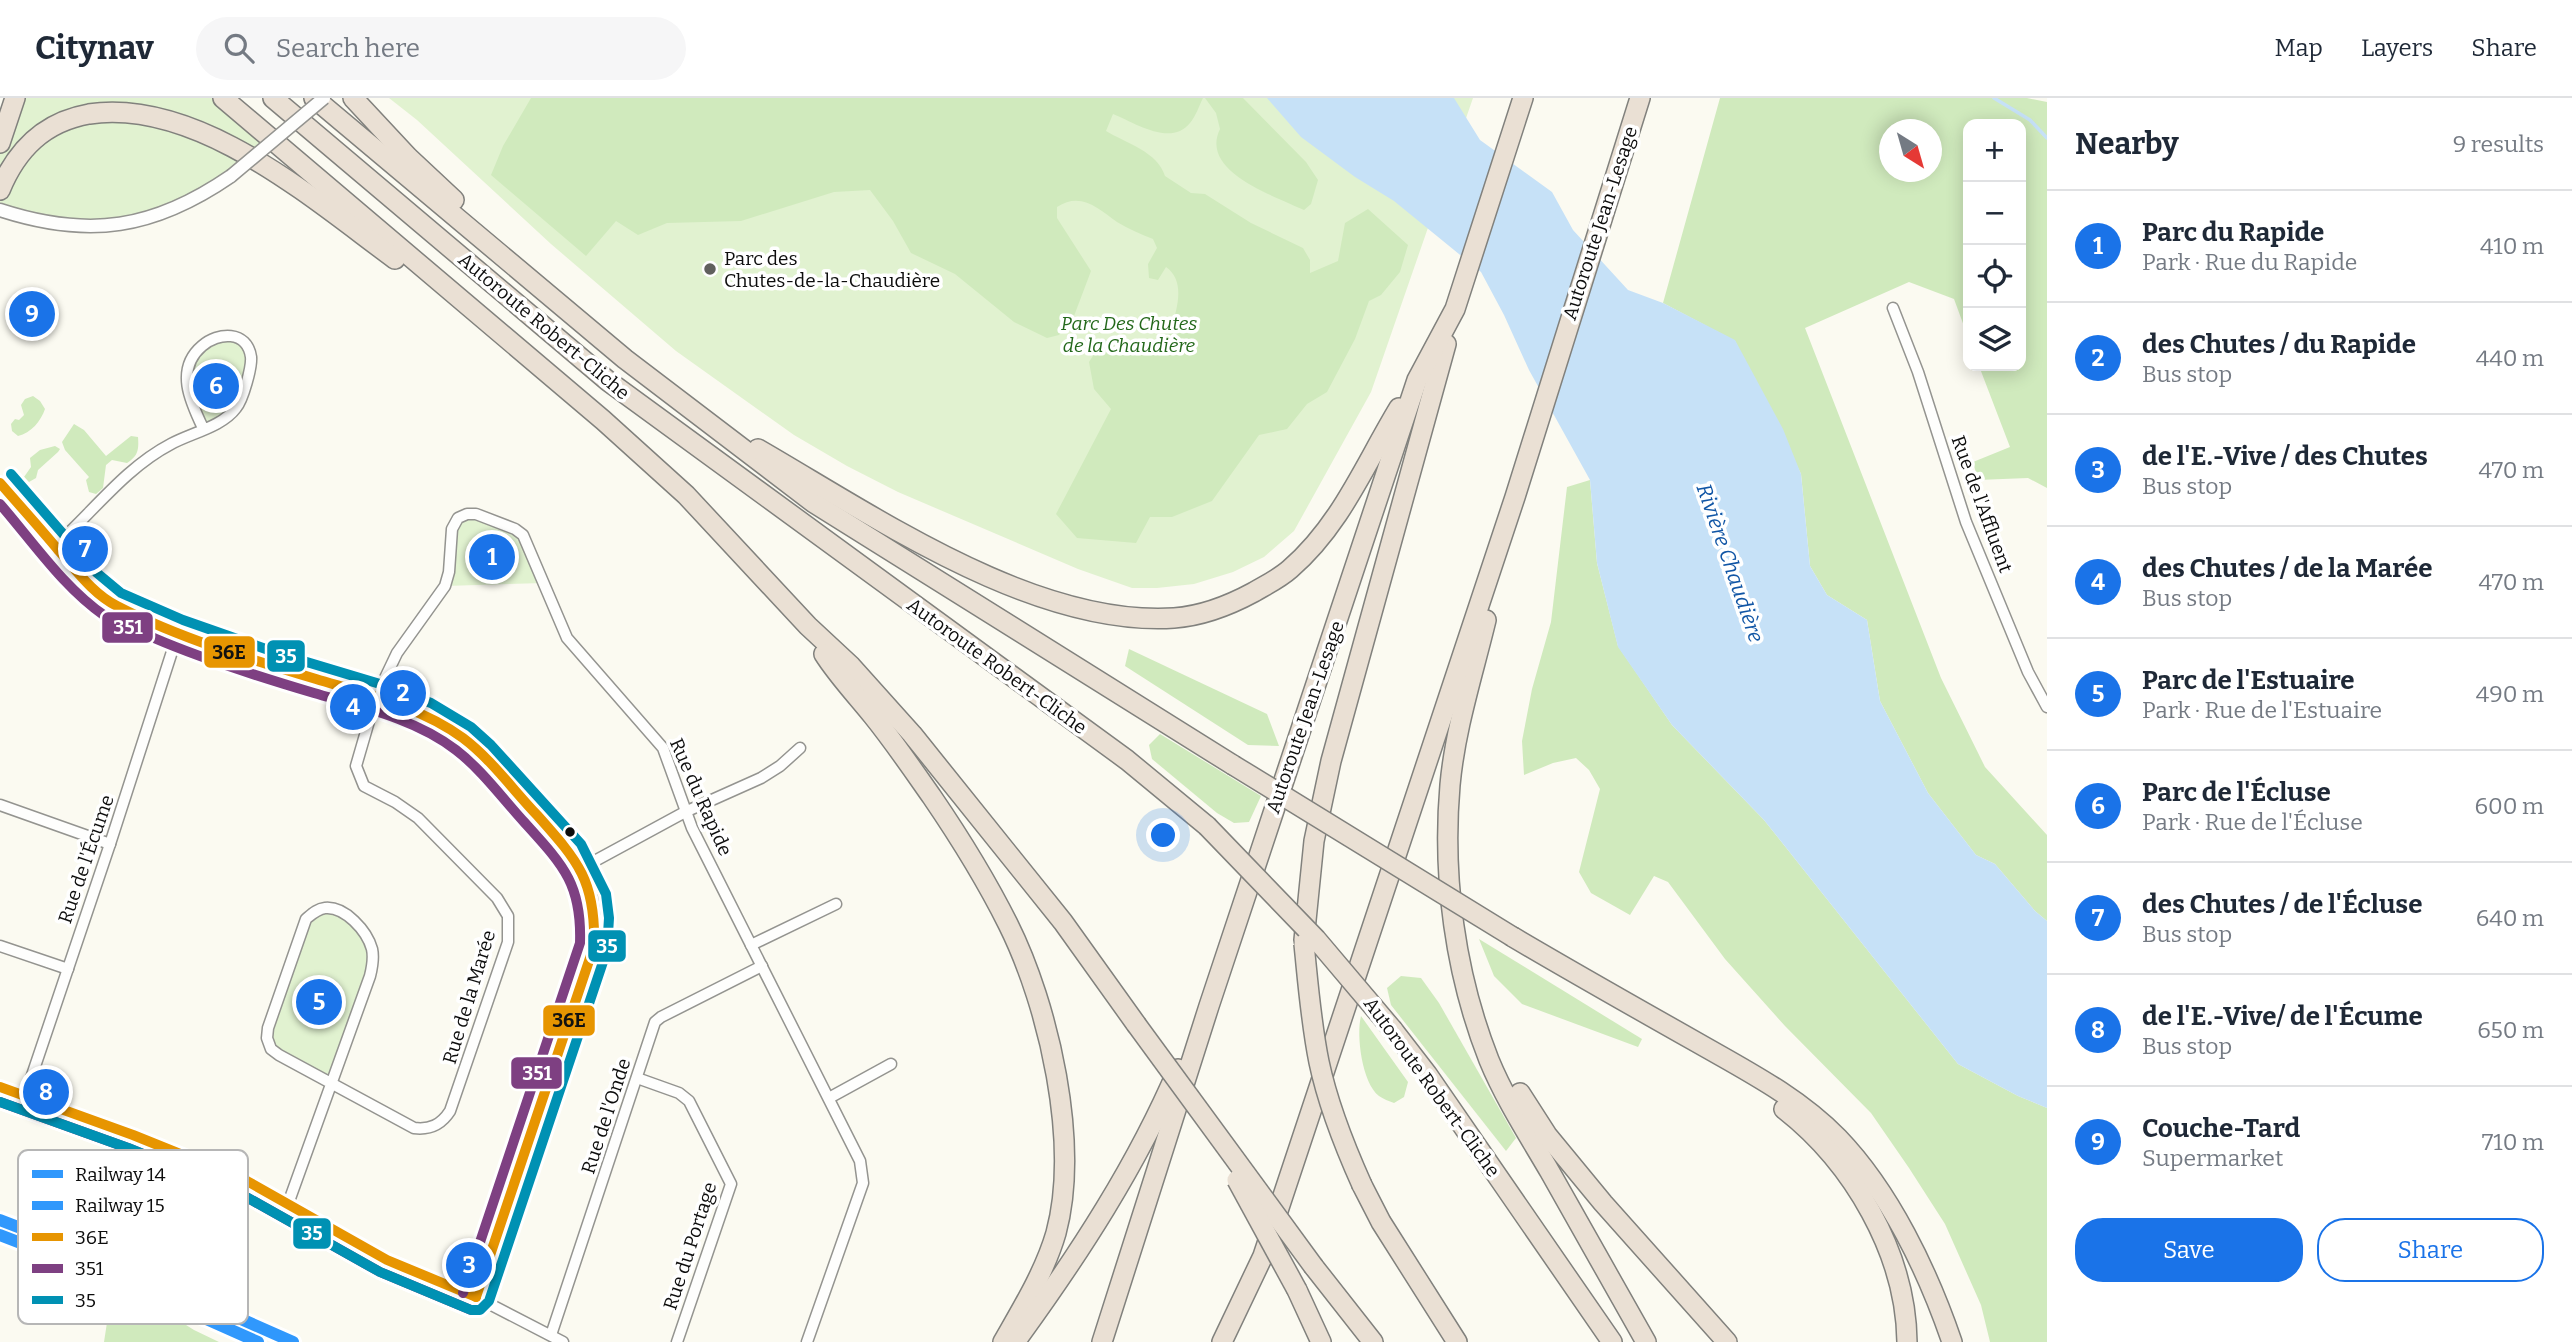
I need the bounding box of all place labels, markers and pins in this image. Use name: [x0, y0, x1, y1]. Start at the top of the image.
place label: Parc des Chutes-de-la-Chaudière: [724, 247, 940, 292]
marker: Parc des Chutes-de-la-Chaudière: [702, 261, 718, 277]
pin: 9: [9, 288, 55, 340]
pin: 6: [193, 360, 239, 412]
pin: 7: [62, 523, 108, 575]
pin: 1: [469, 531, 515, 583]
pin: 2: [380, 667, 426, 719]
pin: 4: [330, 681, 376, 733]
unlabelled marker: [563, 825, 577, 839]
pin: 5: [296, 976, 342, 1028]
pin: 8: [23, 1066, 69, 1118]
pin: 3: [446, 1239, 492, 1291]

